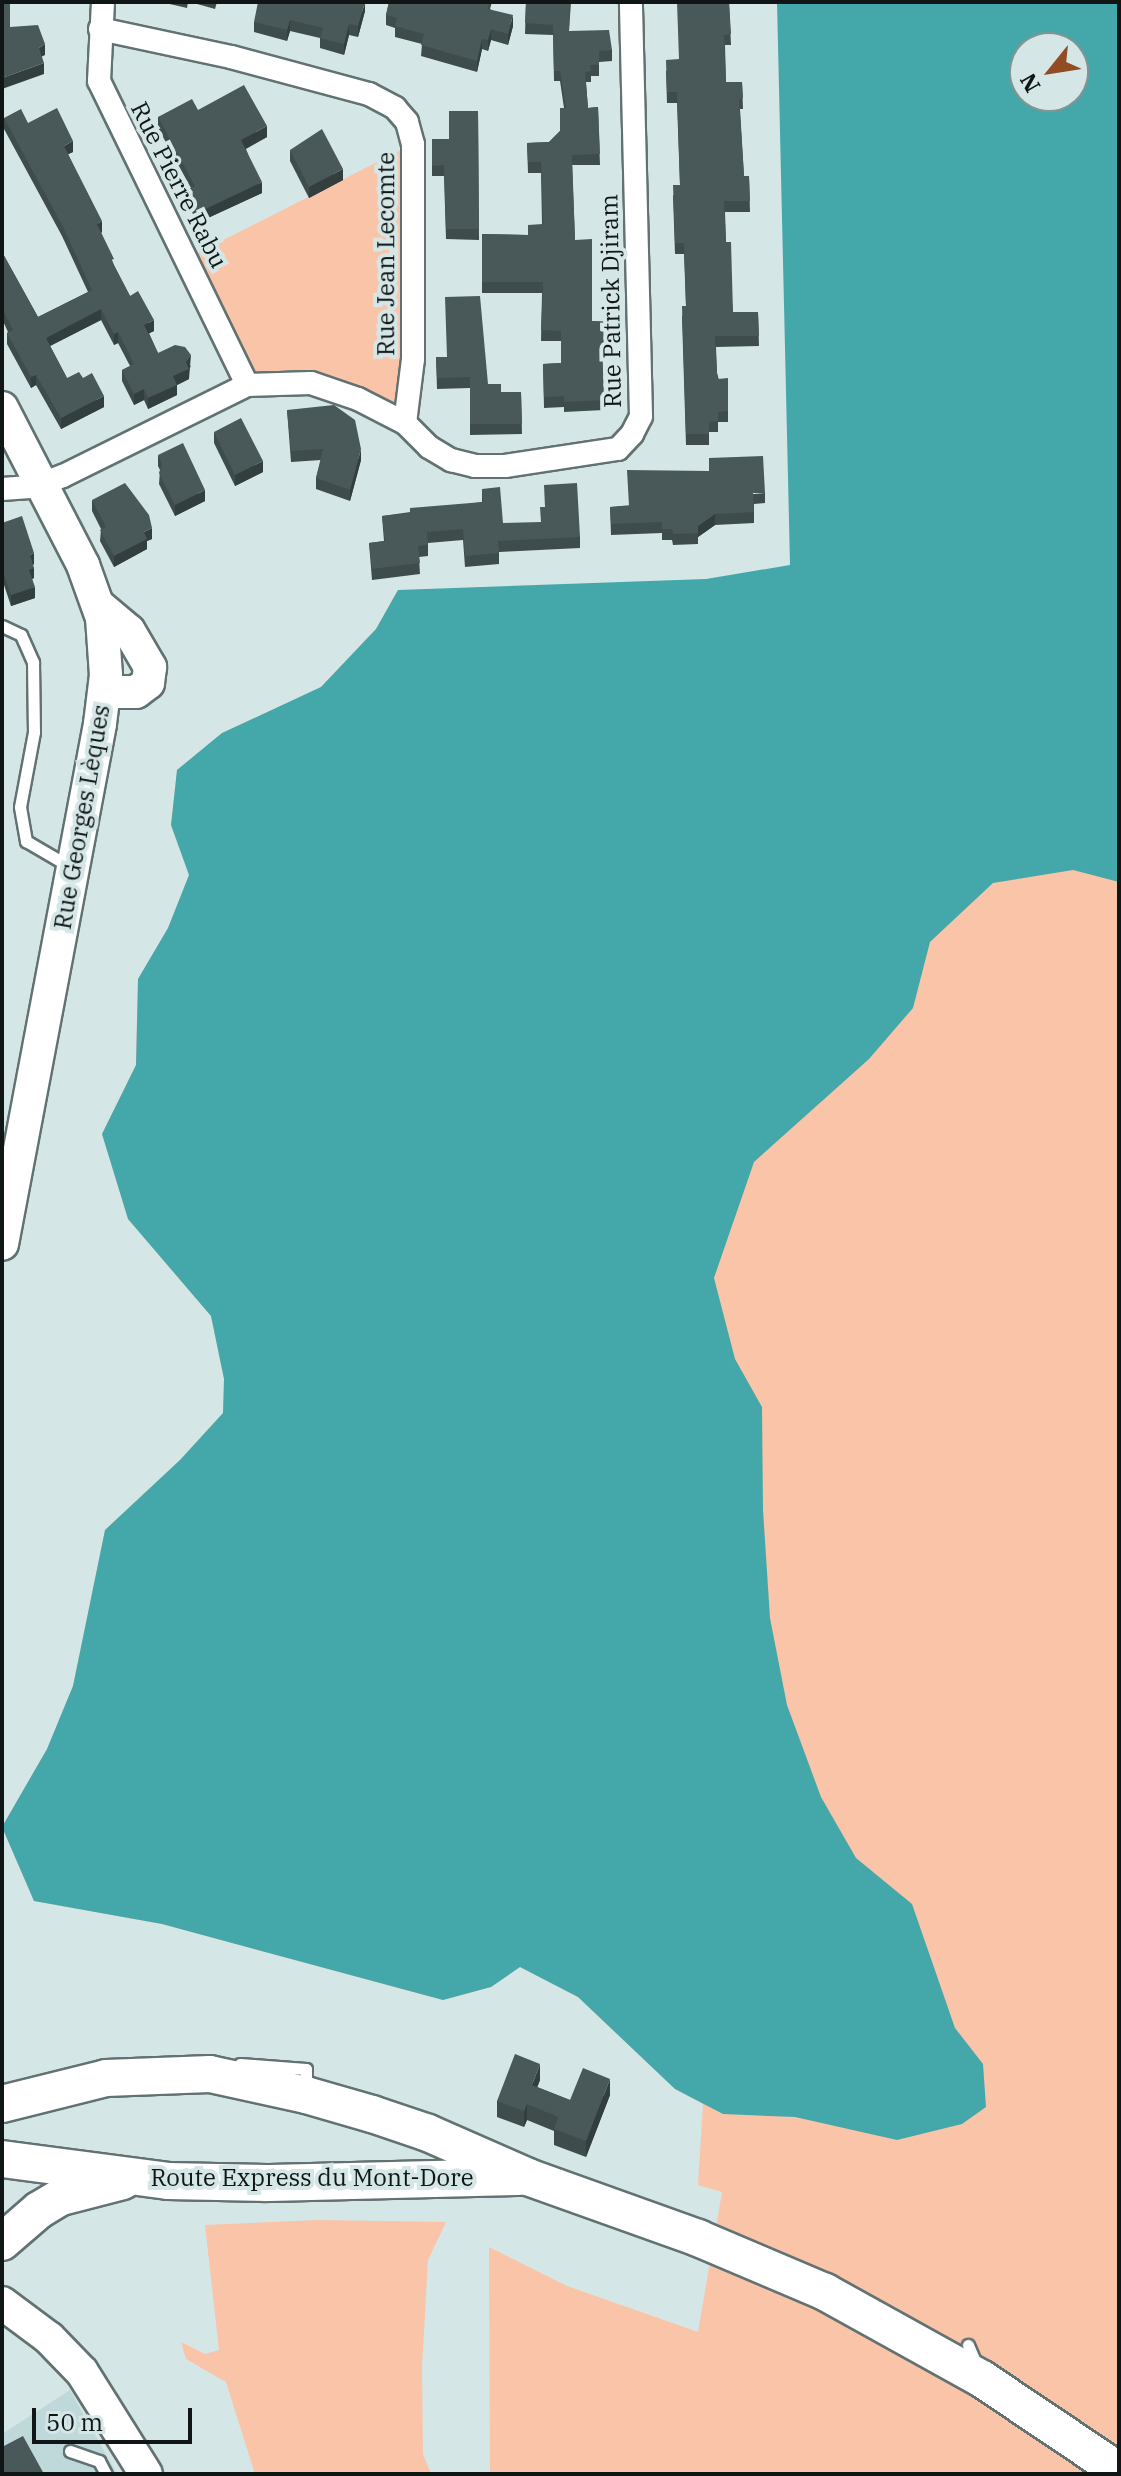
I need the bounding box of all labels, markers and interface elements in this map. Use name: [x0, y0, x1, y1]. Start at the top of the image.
north arrow: [1009, 32, 1089, 112]
text: N: [1013, 68, 1046, 98]
street label: Rue Pierre Rabu: [125, 97, 233, 273]
street label: Rue Jean Lecomte: [372, 152, 400, 356]
street label: Rue Patrick Djiram: [595, 194, 627, 408]
street label: Rue Georges Lèques: [48, 702, 116, 932]
street label: Route Express du Mont-Dore: [150, 2164, 474, 2192]
scale bar: [36, 2392, 196, 2442]
text: 50 m: [46, 2406, 103, 2438]

